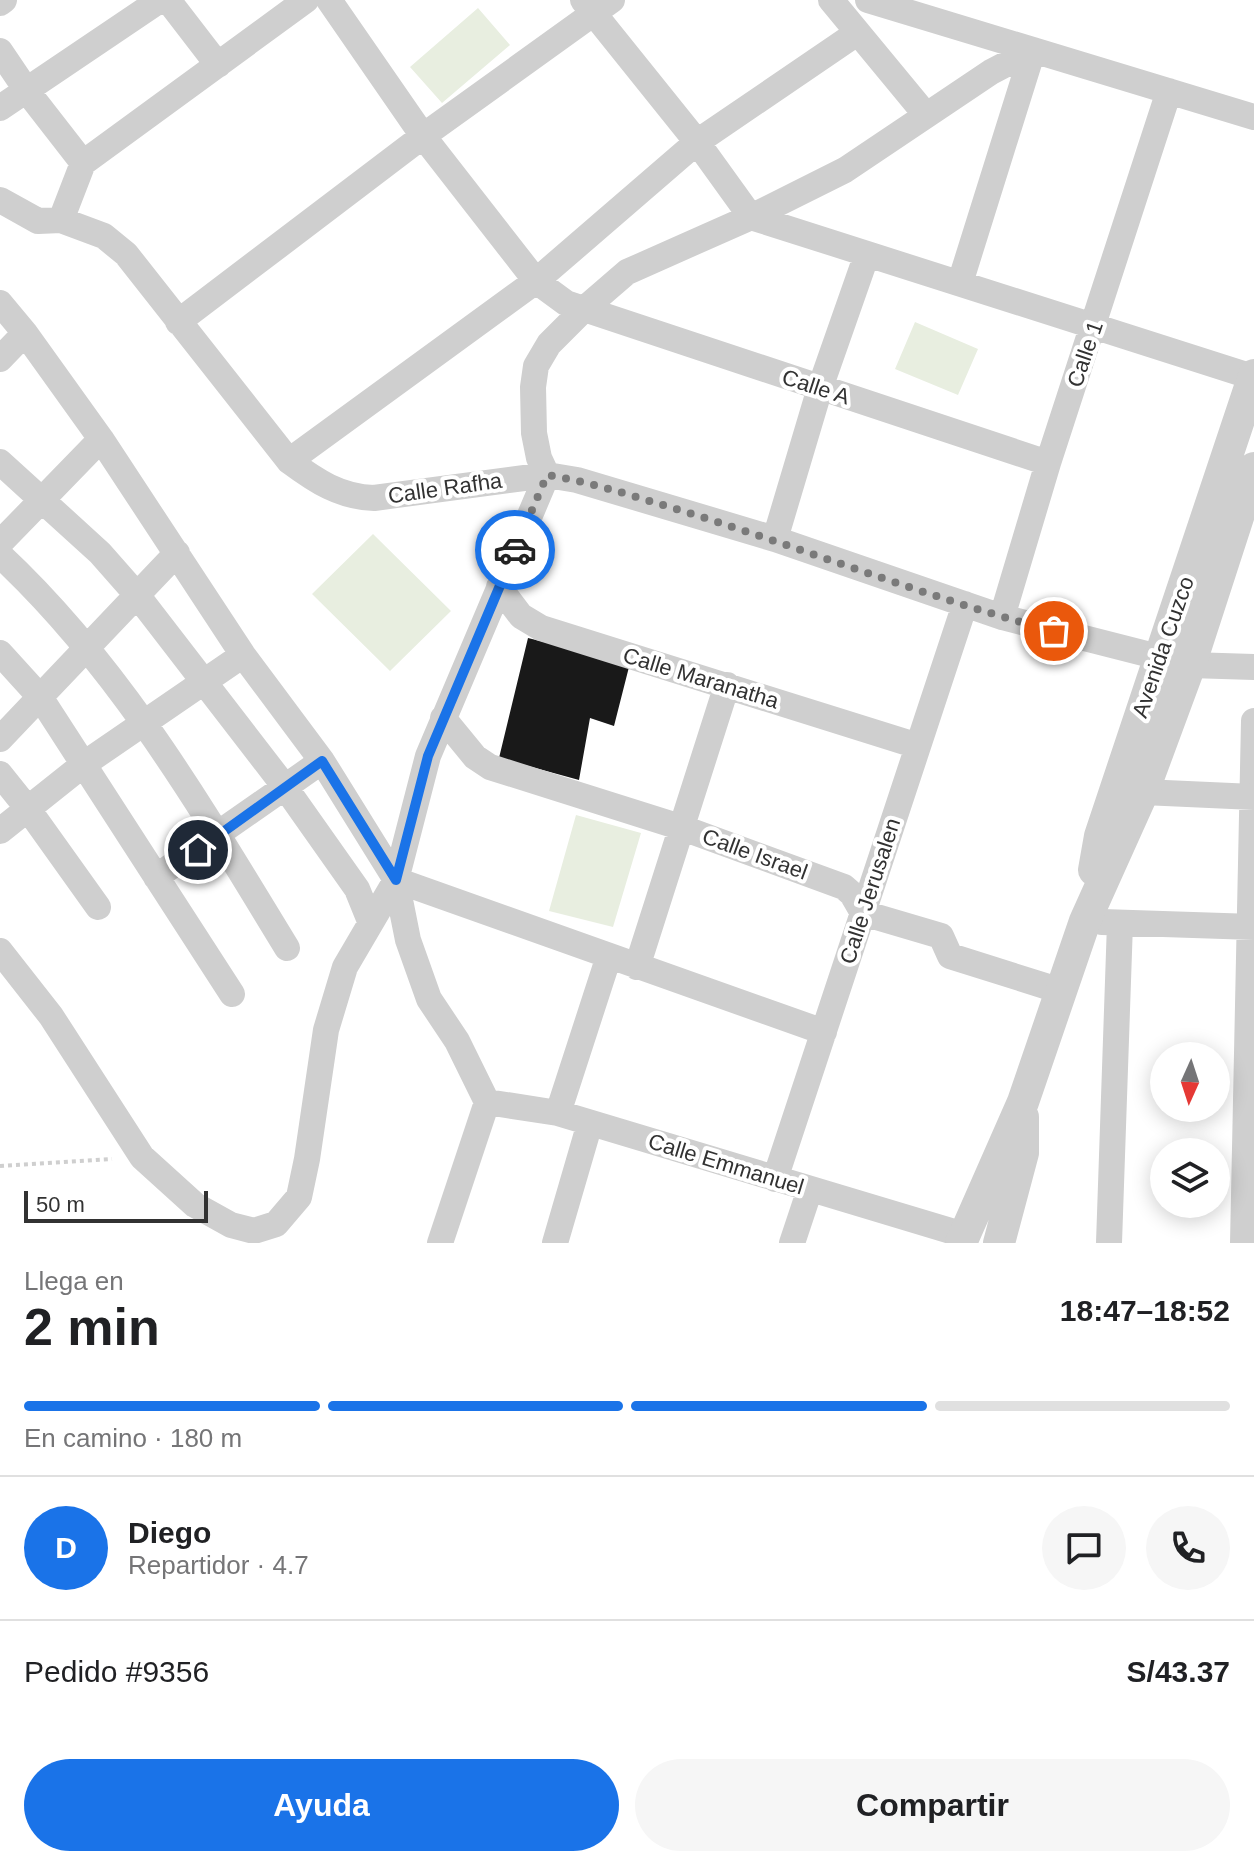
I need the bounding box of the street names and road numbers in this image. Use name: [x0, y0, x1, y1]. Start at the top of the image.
street label: Calle 1: [1062, 318, 1108, 390]
street label: Calle A: [779, 364, 853, 410]
street label: Calle Rafha: [386, 468, 504, 508]
street label: Avenida Cuzco: [1127, 573, 1199, 721]
street label: Calle Maranatha: [620, 642, 783, 714]
street label: Calle Jerusalen: [835, 815, 905, 967]
street label: Calle Israel: [699, 823, 811, 885]
street label: Calle Emmanuel: [645, 1128, 807, 1200]

